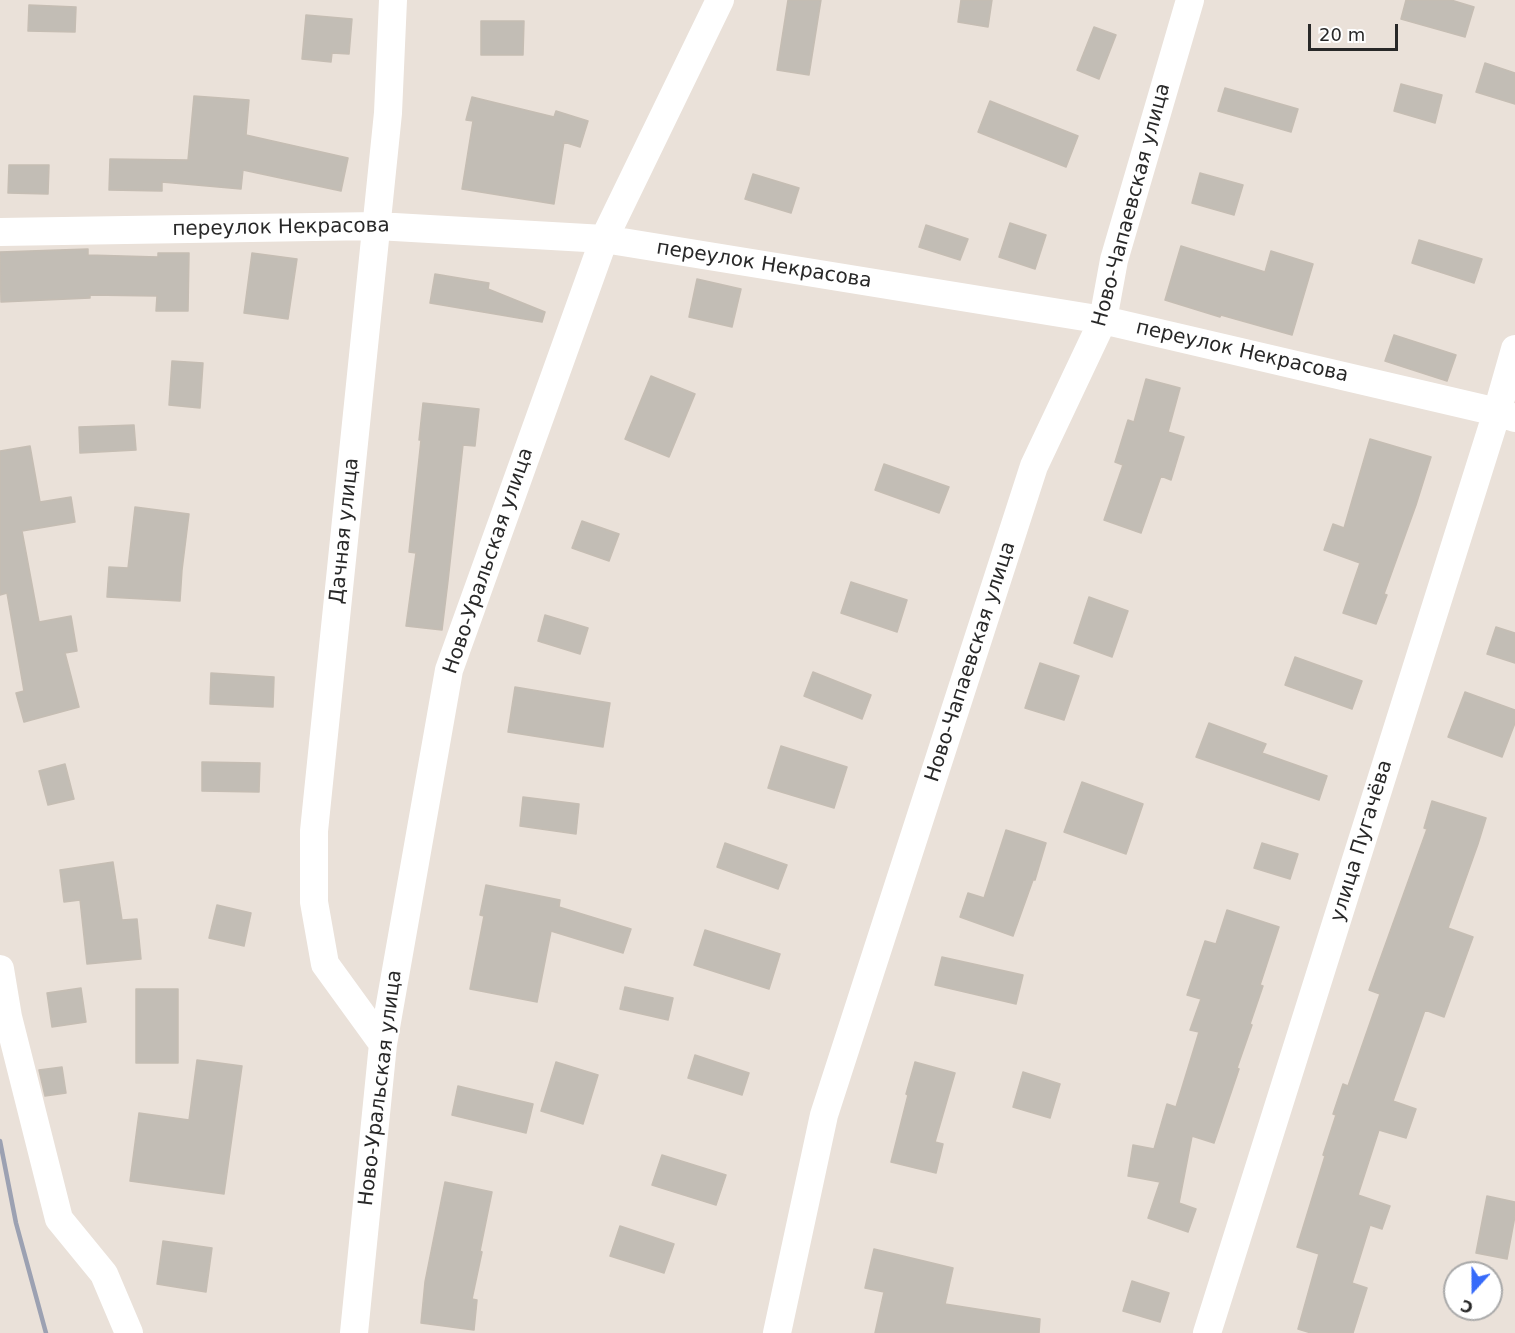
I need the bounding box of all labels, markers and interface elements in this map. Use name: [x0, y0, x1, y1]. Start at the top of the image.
scale bar: [1311, 12, 1401, 50]
text: 20 m: [1319, 24, 1365, 45]
street label: Ново-Чапаевская улица: [1088, 81, 1176, 329]
street label: переулок Некрасова: [172, 214, 390, 242]
street label: переулок Некрасова: [655, 236, 873, 294]
street label: переулок Некрасова: [1133, 316, 1351, 388]
street label: Ново-Уральская улица: [439, 445, 539, 677]
street label: Дачная улица: [325, 457, 365, 605]
street label: Ново-Чапаевская улица: [921, 539, 1021, 785]
street label: улица Пугачёва: [1326, 757, 1398, 925]
street label: Ново-Уральская улица: [355, 969, 407, 1207]
north arrow: [1443, 1261, 1503, 1321]
text: С: [1458, 1295, 1476, 1317]

